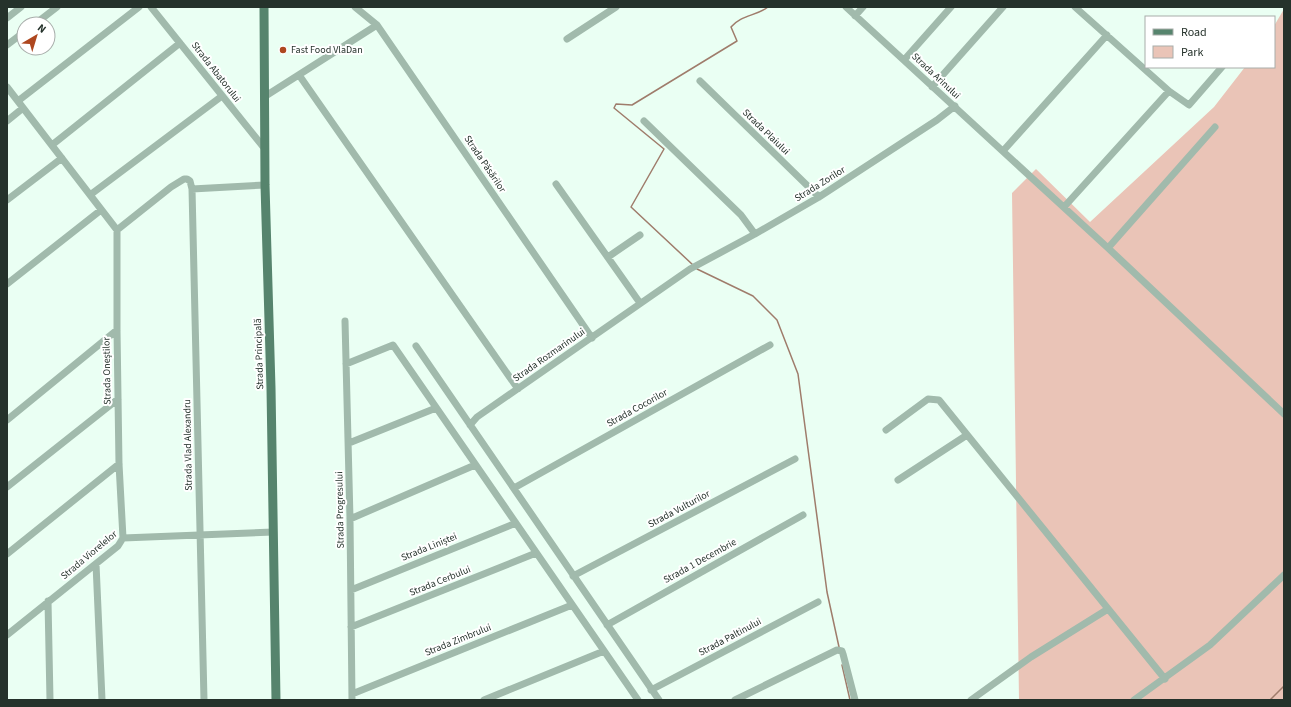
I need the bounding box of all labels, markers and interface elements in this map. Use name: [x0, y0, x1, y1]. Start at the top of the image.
north arrow: [16, 16, 56, 56]
legend: [1145, 16, 1275, 68]
text: N: [34, 20, 49, 37]
text: Road: [1181, 24, 1207, 41]
street label: Strada Abatorului: [188, 39, 244, 105]
place label: Fast Food VlaDan: [291, 43, 363, 57]
text: Park: [1181, 44, 1203, 61]
marker: Fast Food VlaDan: [278, 45, 288, 55]
street label: Strada Arinului: [909, 50, 963, 102]
street label: Strada Plaiului: [739, 106, 793, 158]
street label: Strada Păsărilor: [461, 133, 510, 196]
street label: Strada Zorilor: [792, 163, 848, 205]
street label: Strada Principală: [251, 318, 267, 390]
street label: Strada Rozmarinului: [510, 325, 588, 385]
street label: Strada Oneștilor: [99, 337, 115, 405]
street label: Strada Cocorilor: [604, 385, 670, 431]
street label: Strada Vlad Alexandru: [180, 399, 196, 491]
street label: Strada Progresului: [332, 471, 348, 549]
street label: Strada Vulturilor: [646, 487, 713, 531]
street label: Strada Viorelelor: [58, 527, 121, 583]
street label: Strada Liniștei: [399, 529, 459, 565]
street label: Strada 1 Decembrie: [661, 535, 739, 587]
street label: Strada Cerbului: [407, 562, 473, 600]
street label: Strada Paltinului: [696, 615, 764, 659]
street label: Strada Zimbrului: [423, 620, 493, 660]

